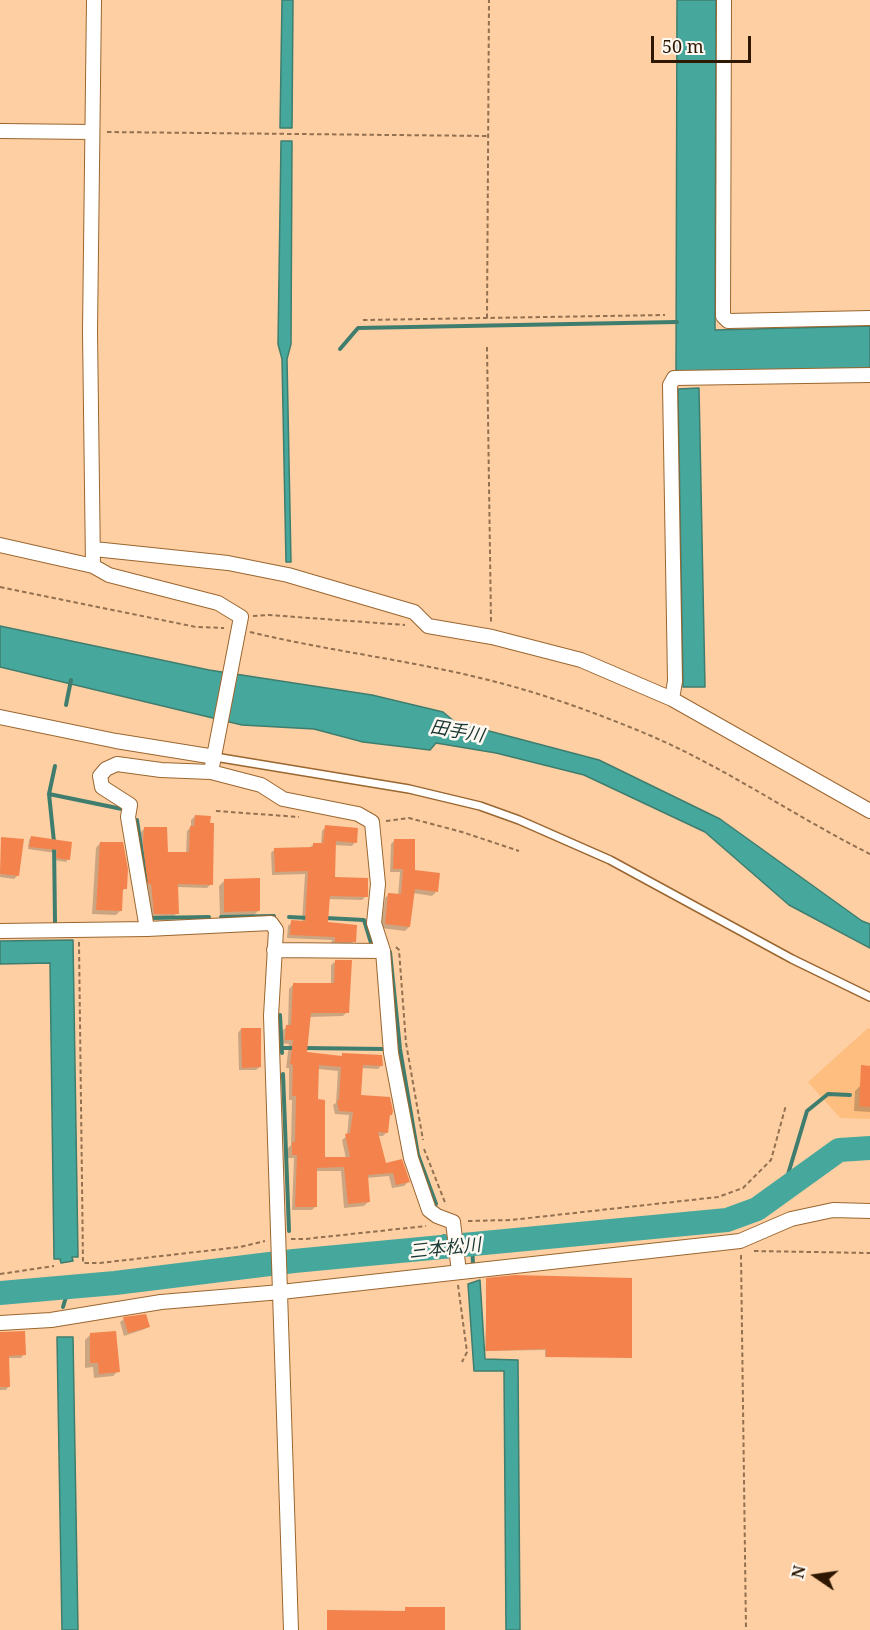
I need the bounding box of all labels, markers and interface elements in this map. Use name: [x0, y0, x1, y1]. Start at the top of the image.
scale bar: [654, 24, 754, 62]
text: 50 m: [662, 34, 704, 58]
water label: 田手川: [429, 717, 485, 747]
water label: 三本松川: [408, 1234, 482, 1264]
north arrow: [786, 1546, 846, 1606]
text: N: [786, 1563, 811, 1581]

